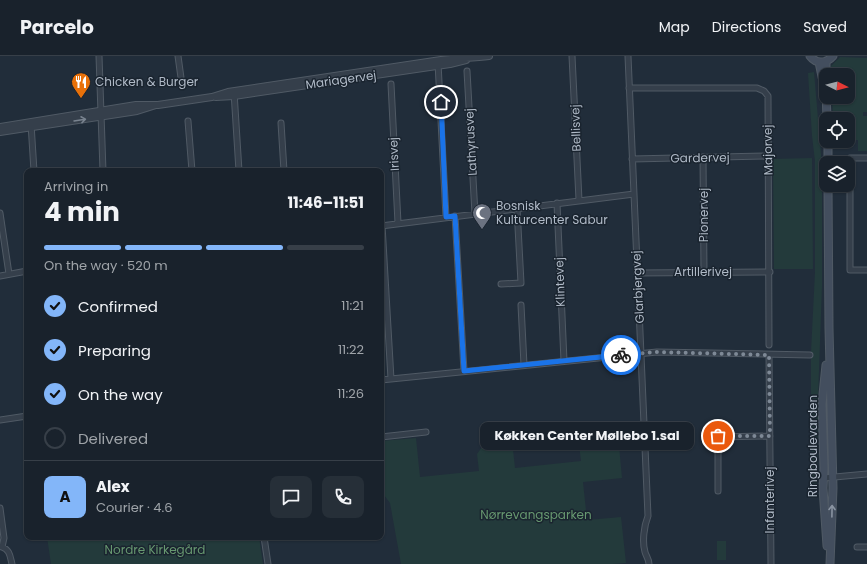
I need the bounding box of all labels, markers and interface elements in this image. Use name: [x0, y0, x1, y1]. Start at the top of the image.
text: Parcelo: [20, 14, 94, 41]
text: Map: [659, 17, 690, 37]
text: Directions: [712, 17, 781, 37]
text: Saved: [803, 17, 847, 37]
street label: Mariagervej: [305, 66, 377, 93]
north arrow: [819, 68, 855, 104]
map controls: [819, 68, 855, 192]
restaurant icon: Chicken & Burger: [70, 71, 92, 99]
place label: Chicken & Burger: [95, 73, 199, 90]
pin: [424, 85, 458, 119]
icon: home: [430, 91, 452, 113]
street label: Bellisvej: [566, 104, 585, 152]
street label: Lathyrusvej: [460, 108, 481, 176]
button: locate: [819, 112, 855, 148]
one-way arrow: [73, 116, 86, 124]
street label: Majorvej: [759, 124, 776, 176]
street label: Irisvej: [384, 137, 403, 171]
street label: Gardervej: [670, 148, 730, 167]
button: layers: [819, 156, 855, 192]
text: Arriving in: [44, 177, 108, 196]
street label: Pionervej: [695, 188, 712, 242]
text: 11:46–11:51: [287, 192, 364, 213]
text: 4 min: [44, 194, 120, 230]
place label: Bosnisk Kulturcenter Sabur: [496, 197, 608, 228]
mosque icon: Bosnisk Kulturcenter Sabur: [471, 202, 493, 230]
street label: Glarbjergvej: [627, 250, 648, 324]
text: On the way · 520 m: [44, 256, 168, 275]
street label: Klintevej: [550, 257, 569, 307]
street label: Artillerivej: [674, 263, 732, 280]
icon: check: [44, 295, 66, 317]
text: Confirmed: [78, 296, 158, 317]
text: 11:21: [341, 296, 364, 315]
courier: [601, 335, 641, 375]
icon: check: [44, 339, 66, 361]
text: Preparing: [78, 340, 151, 361]
text: 11:22: [338, 340, 364, 359]
icon: bike: [610, 344, 632, 366]
icon: check: [44, 383, 66, 405]
text: On the way: [78, 384, 163, 405]
text: 11:26: [337, 384, 364, 403]
street label: Ringboulevarden: [804, 395, 821, 497]
pin: [701, 419, 735, 453]
callout: Køkken Center Møllebo 1.sal: [480, 422, 694, 450]
icon: bag: [707, 425, 729, 447]
text: Køkken Center Møllebo 1.sal: [494, 426, 680, 445]
text: Delivered: [78, 428, 148, 449]
street label: Infanterivej: [761, 467, 778, 533]
text: Alex: [96, 476, 130, 497]
button: chat: [270, 476, 312, 518]
button: phone: [322, 476, 364, 518]
text: A: [59, 486, 71, 507]
text: Courier · 4.6: [96, 498, 173, 517]
one-way arrow: [828, 505, 836, 518]
park label: Nørrevangsparken: [480, 506, 592, 523]
park label: Nordre Kirkegård: [105, 541, 205, 558]

